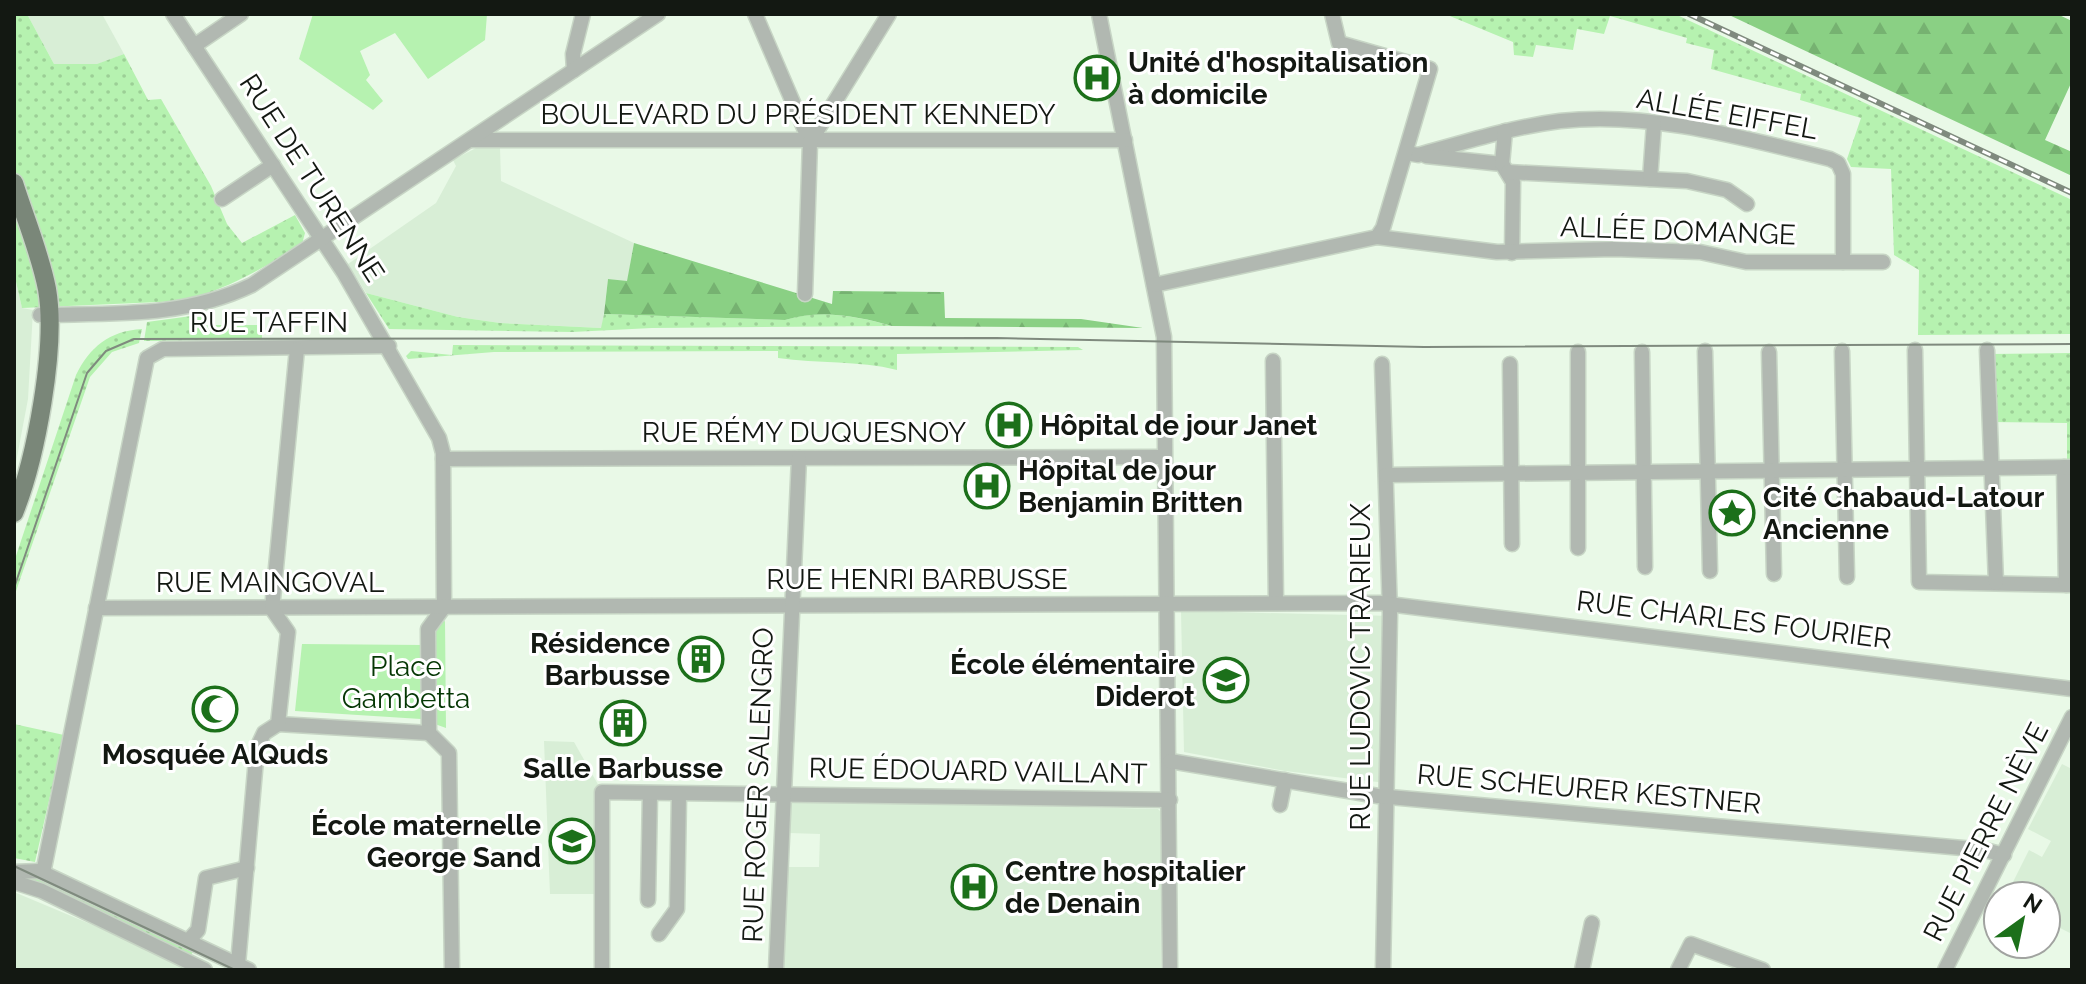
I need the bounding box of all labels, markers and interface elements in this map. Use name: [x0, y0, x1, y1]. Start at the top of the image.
place label: Unité d'hospitalisation à domicile: [1128, 46, 1429, 111]
hospital icon: Unité d'hospitalisation à domicile: [1073, 54, 1121, 102]
street label: RUE DE TURENNE: [233, 68, 391, 288]
street label: ALLÉE EIFFEL: [1634, 82, 1820, 146]
street label: BOULEVARD DU PRÉSIDENT KENNEDY: [540, 98, 1056, 131]
street label: ALLÉE DOMANGE: [1559, 210, 1797, 252]
street label: RUE TAFFIN: [190, 306, 348, 339]
hospital icon: Hôpital de jour Janet: [985, 401, 1033, 449]
place label: Hôpital de jour Janet: [1040, 409, 1318, 442]
street label: RUE RÉMY DUQUESNOY: [642, 416, 966, 449]
place label: Hôpital de jour Benjamin Britten: [1018, 454, 1243, 519]
hospital icon: Hôpital de jour Benjamin Britten: [963, 462, 1011, 510]
place label: Cité Chabaud-Latour Ancienne: [1763, 481, 2045, 546]
place icon: Cité Chabaud-Latour Ancienne: [1708, 489, 1756, 537]
street label: RUE LUDOVIC TRARIEUX: [1344, 503, 1377, 831]
street label: RUE HENRI BARBUSSE: [766, 563, 1068, 596]
street label: RUE MAINGOVAL: [156, 566, 384, 599]
street label: RUE CHARLES FOURIER: [1575, 584, 1893, 656]
place label: Résidence Barbusse: [530, 627, 670, 692]
street label: RUE ROGER SALENGRO: [736, 627, 780, 943]
building icon: Résidence Barbusse: [677, 635, 725, 683]
place label: École élémentaire Diderot: [950, 648, 1195, 713]
park label: Place Gambetta: [342, 650, 470, 715]
school or university icon: École élémentaire Diderot: [1202, 656, 1250, 704]
mosque icon: Mosquée AlQuds: [191, 685, 239, 733]
building icon: Salle Barbusse: [599, 699, 647, 747]
street label: RUE PIERRE NÈVE: [1916, 717, 2056, 947]
place label: Mosquée AlQuds: [102, 738, 328, 771]
place label: Salle Barbusse: [523, 752, 723, 785]
street label: RUE ÉDOUARD VAILLANT: [808, 752, 1148, 790]
street label: RUE SCHEURER KESTNER: [1416, 758, 1762, 820]
place label: École maternelle George Sand: [311, 809, 541, 874]
school or university icon: École maternelle George Sand: [548, 817, 596, 865]
place label: Centre hospitalier de Denain: [1005, 855, 1246, 920]
hospital icon: Centre hospitalier de Denain: [950, 863, 998, 911]
north arrow: [1982, 880, 2062, 960]

